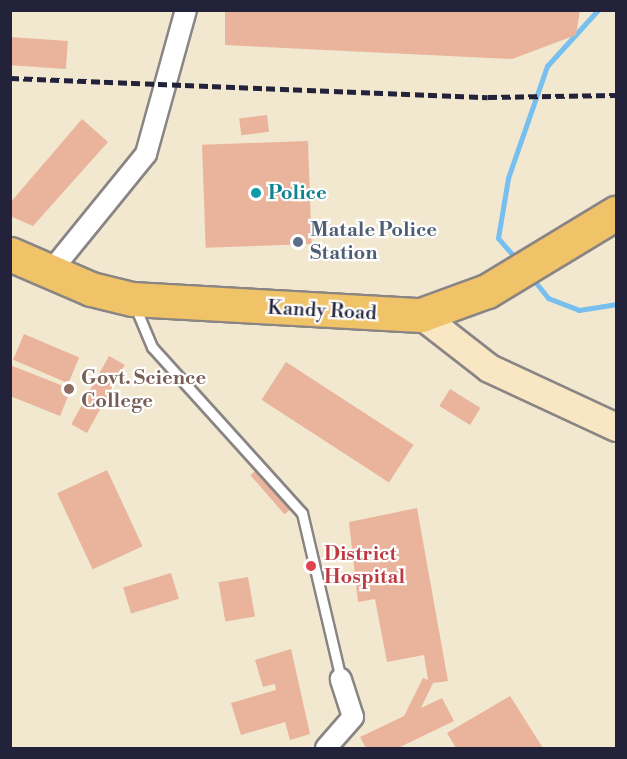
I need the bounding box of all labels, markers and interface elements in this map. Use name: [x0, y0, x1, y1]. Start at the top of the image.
place label: Police: [268, 181, 327, 205]
marker: Police: [249, 186, 263, 200]
place label: Matale Police Station: [310, 219, 437, 266]
marker: Matale Police Station: [291, 235, 305, 249]
street label: Kandy Road: [267, 296, 377, 326]
place label: Govt. Science College: [81, 366, 206, 413]
marker: Govt. Science College: [62, 382, 76, 396]
place label: District Hospital: [324, 542, 405, 589]
marker: District Hospital: [302, 557, 320, 575]

